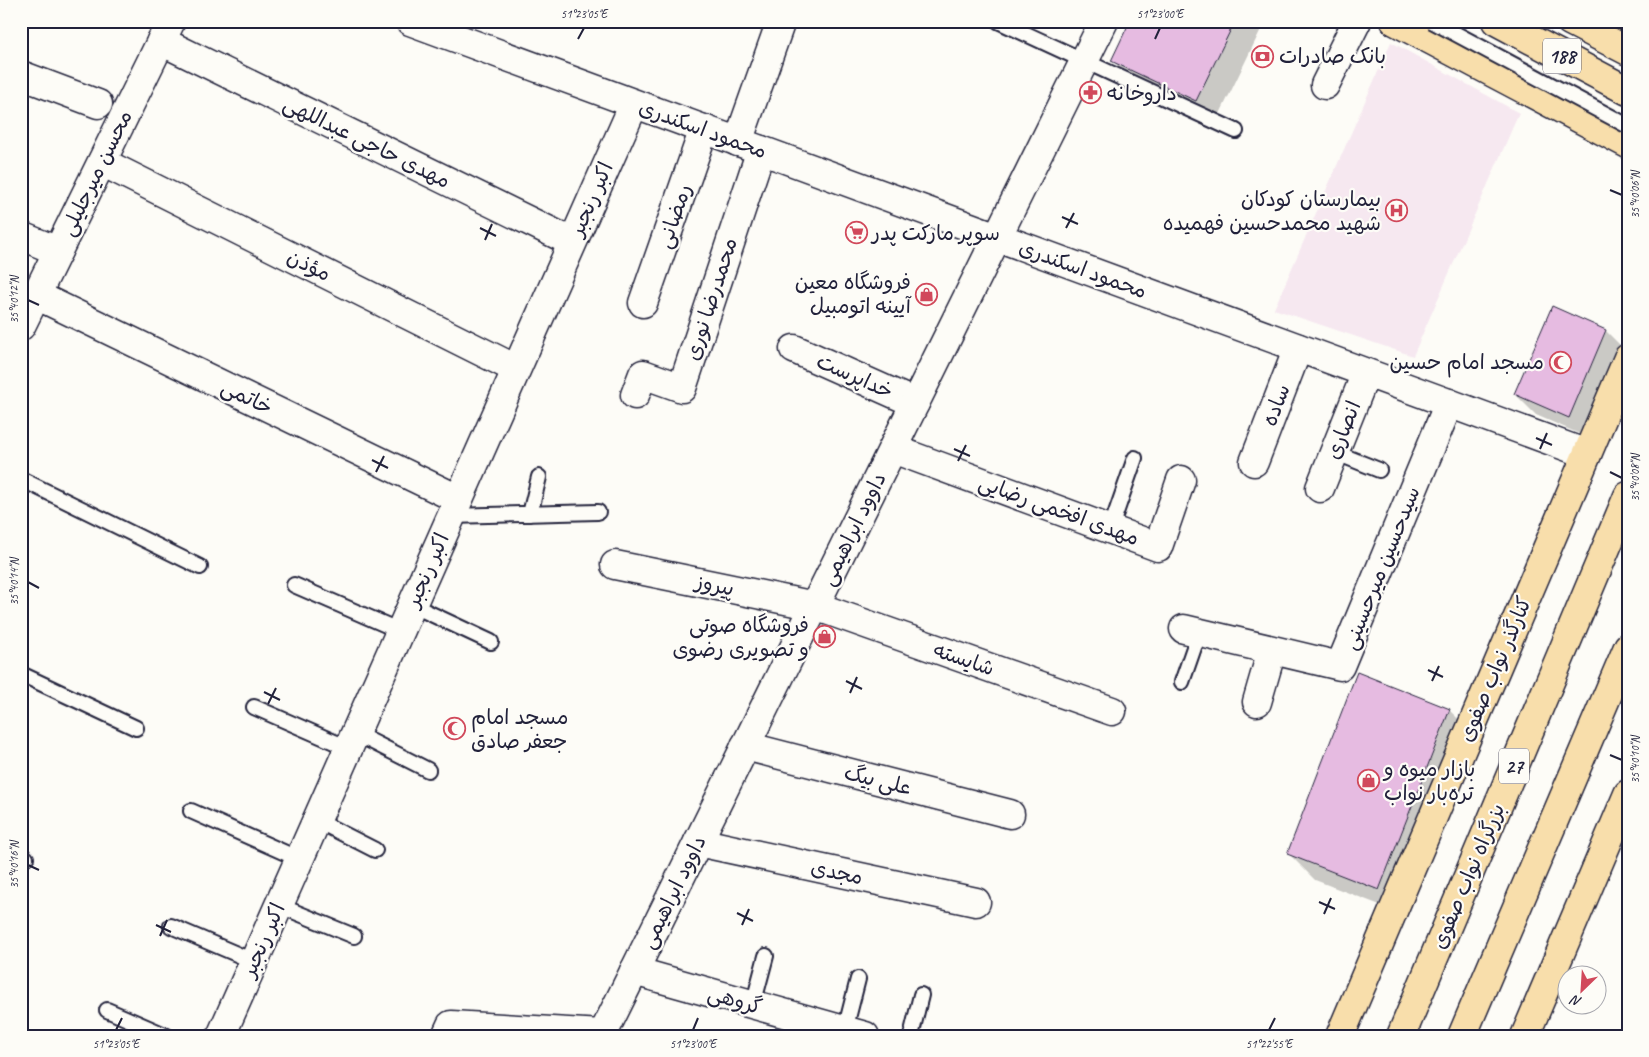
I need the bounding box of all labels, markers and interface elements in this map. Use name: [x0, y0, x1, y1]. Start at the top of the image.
text: 51°23'05"E: [561, 6, 609, 22]
text: 51°23'00"E: [1137, 6, 1185, 22]
road number: 188: [1543, 38, 1581, 74]
place label: بانک صادرات: [1279, 43, 1386, 69]
bank icon: بانک صادرات: [1251, 44, 1275, 68]
place label: داروخانه: [1107, 80, 1177, 107]
pharmacy icon: داروخانه: [1079, 81, 1103, 105]
street label: مهدی حاجی عبداللهی: [279, 90, 455, 195]
street label: محمود اسکندری: [636, 94, 770, 164]
street label: محسن میرجلیلی: [54, 106, 139, 241]
street label: اکبر رنجبر: [562, 158, 619, 242]
text: 35°40'06"N: [1627, 170, 1643, 219]
street label: رمضانی: [651, 180, 698, 252]
place label: بیمارستان کودکان شهید محمدحسین فهمیده: [1163, 186, 1381, 236]
hospital icon: بیمارستان کودکان شهید محمدحسین فهمیده: [1385, 199, 1409, 223]
place label: سوپر مارکت پدر: [870, 220, 1000, 246]
supermarket icon: سوپر مارکت پدر: [844, 221, 868, 245]
street label: محمدرضا نوری: [679, 234, 743, 364]
street label: محمود اسکندری: [1016, 234, 1150, 304]
street label: مؤذن: [283, 243, 335, 287]
place label: فروشگاه معین آیینه اتومبیل: [795, 269, 912, 319]
text: 35°40'12"N: [6, 275, 22, 324]
shop icon: فروشگاه معین آیینه اتومبیل: [915, 282, 939, 306]
street label: خداپرست: [813, 348, 897, 404]
place label: مسجد امام حسین: [1389, 349, 1544, 378]
mosque icon: مسجد امام حسین: [1548, 350, 1572, 374]
street label: خاتمی: [217, 374, 277, 421]
street label: ساده: [1256, 380, 1296, 430]
street label: انصاری: [1320, 397, 1366, 463]
text: 35°40'08"N: [1627, 453, 1643, 502]
street label: داوود ابراهیمی: [814, 468, 893, 590]
street label: مهدی افخمی رضایی: [975, 469, 1143, 552]
street label: سیدحسین میرحسینی: [1336, 482, 1427, 654]
street label: اکبر رنجبر: [398, 529, 455, 613]
text: 35°40'14"N: [6, 557, 22, 606]
street label: پیروز: [691, 568, 737, 602]
street label: کنارگذر نواب صفوی: [1453, 592, 1537, 746]
place label: فروشگاه صوتی و تصویری رضوی: [672, 612, 809, 662]
shop icon: فروشگاه صوتی و تصویری رضوی: [813, 625, 837, 649]
street label: شایسته: [930, 637, 998, 681]
place label: مسجد امام جعفر صادق: [471, 704, 569, 754]
mosque icon: مسجد امام جعفر صادق: [443, 717, 467, 741]
text: 35°40'10"N: [1627, 735, 1643, 784]
road number: 27: [1499, 748, 1529, 784]
place label: بازار میوه و تره‌بار نواب: [1382, 756, 1475, 806]
street label: علی بیگ: [841, 759, 914, 802]
shop icon: بازار میوه و تره‌بار نواب: [1356, 769, 1380, 793]
street label: بزرگراه نواب صفوی: [1426, 799, 1510, 953]
street label: داوود ابراهیمی: [634, 831, 713, 953]
text: 35°40'16"N: [6, 840, 22, 889]
street label: مجدی: [809, 854, 865, 890]
street label: اکبر رنجبر: [234, 899, 291, 983]
north arrow: [1556, 964, 1606, 1014]
street label: گروهی: [704, 980, 765, 1021]
text: N: [1567, 991, 1584, 1011]
text: 51°23'05"E: [93, 1036, 141, 1052]
text: 51°23'00"E: [670, 1036, 718, 1052]
text: 51°22'55"E: [1246, 1036, 1294, 1052]

